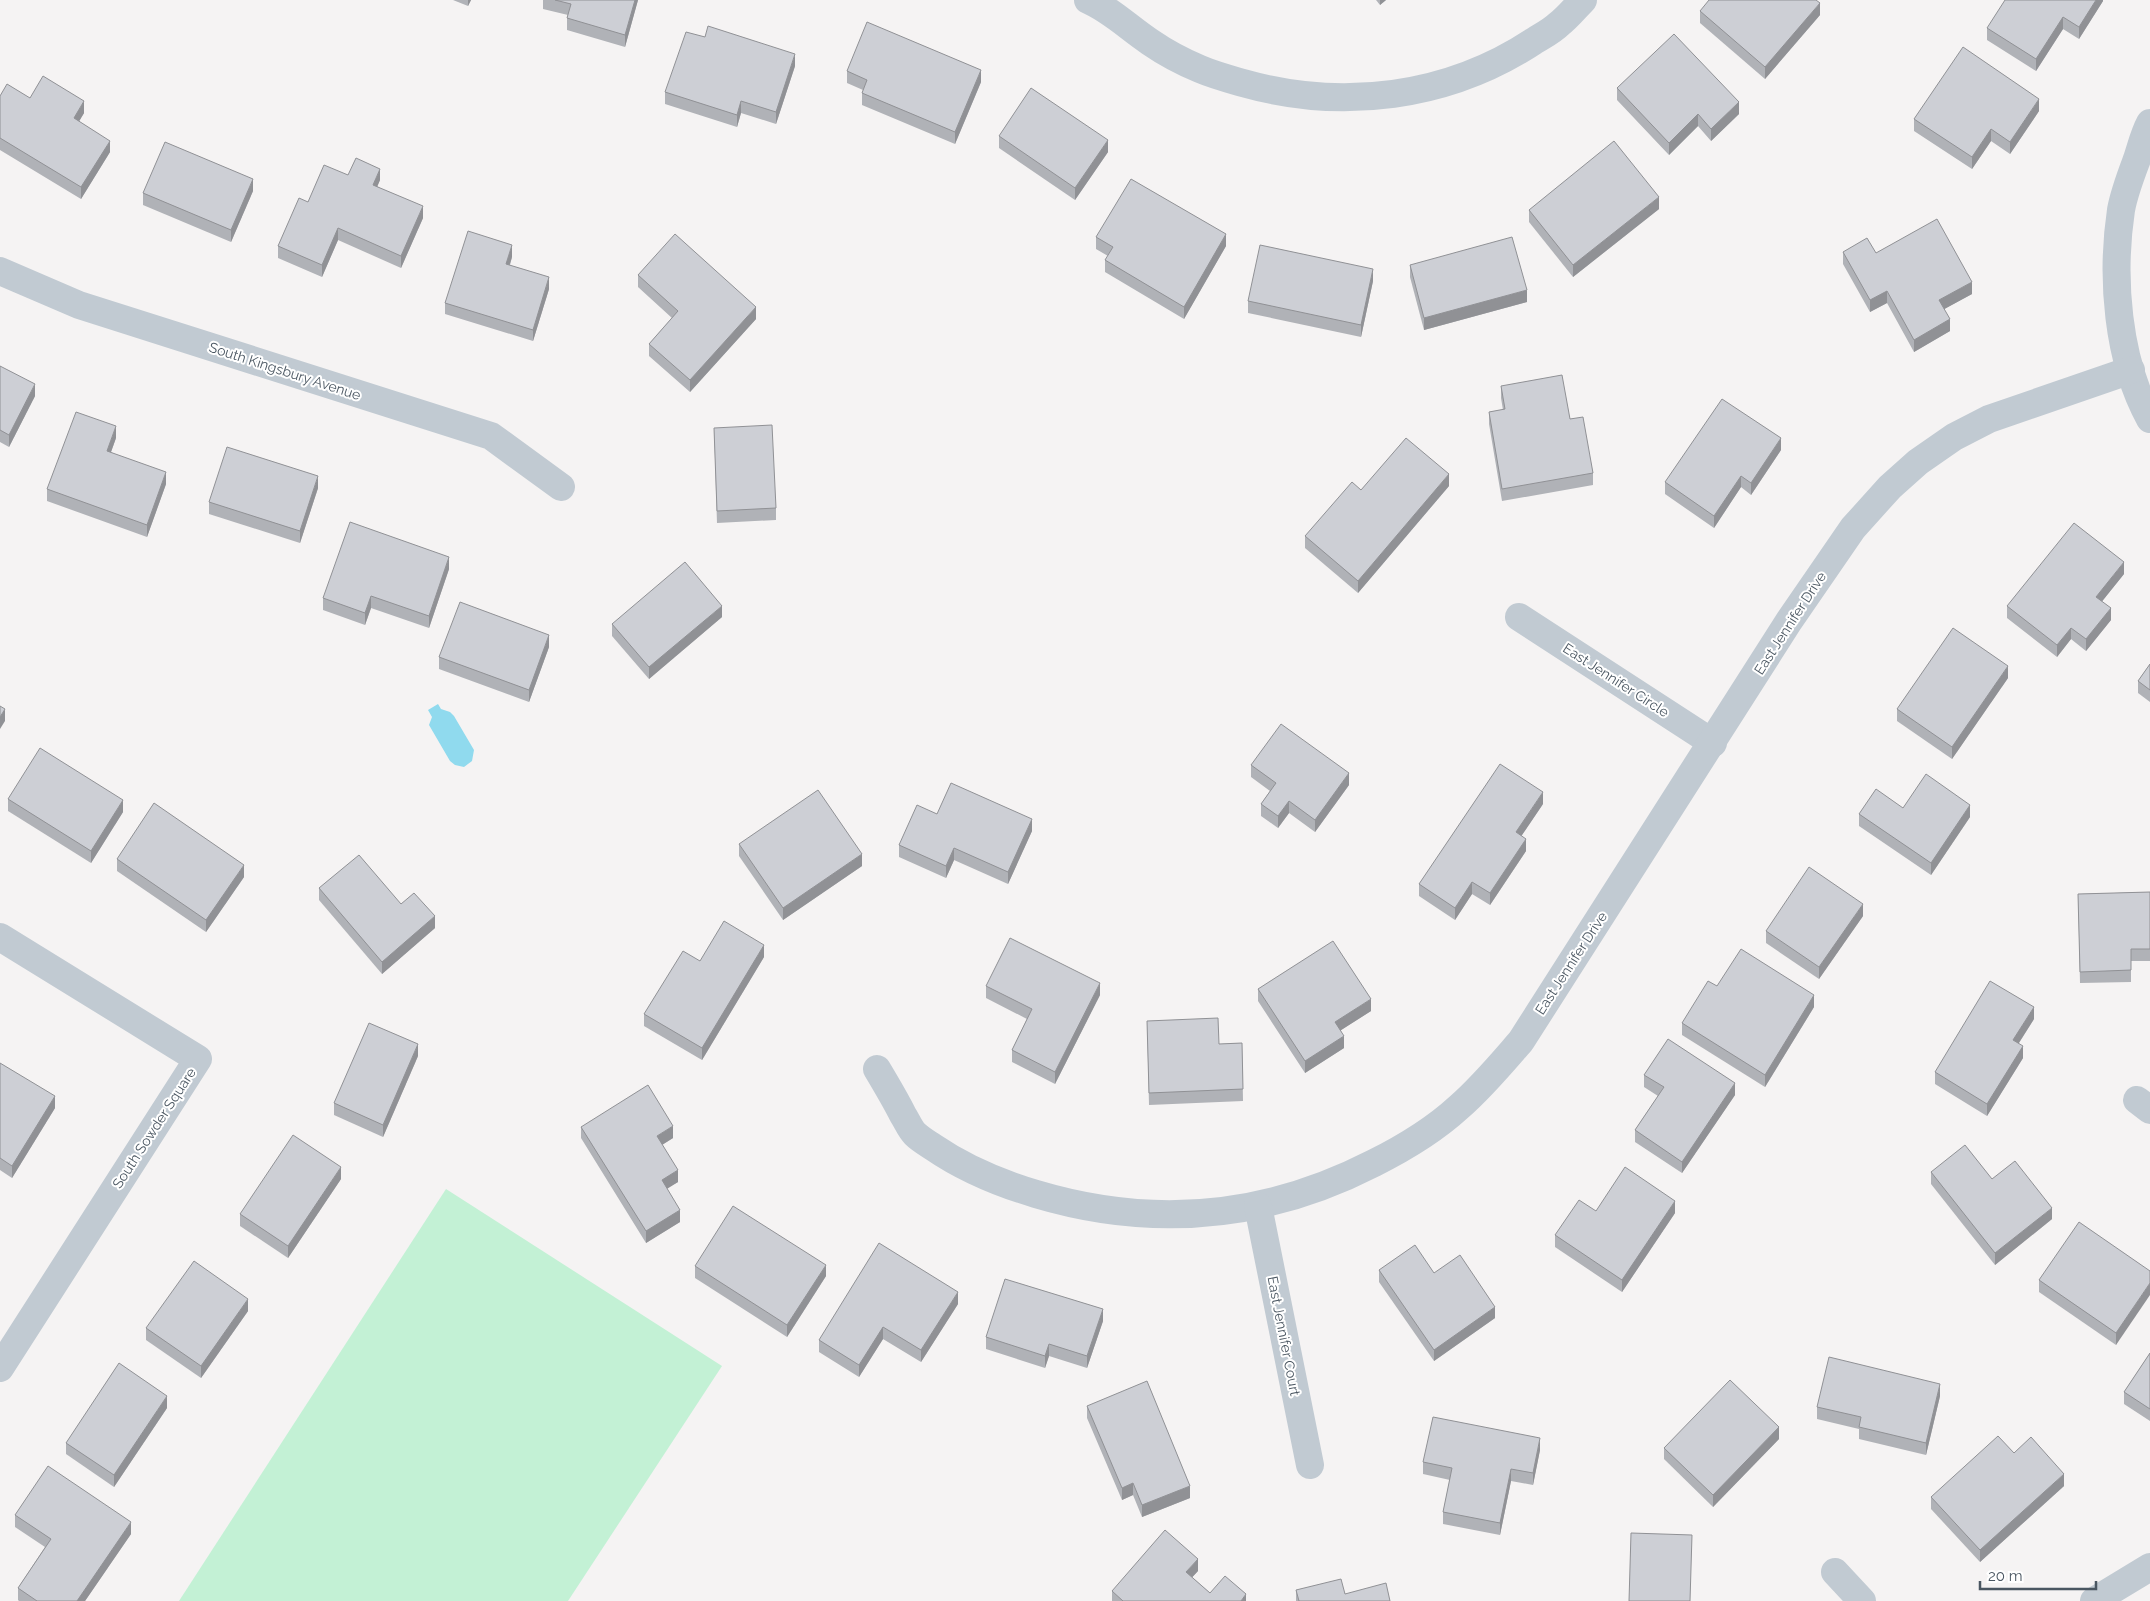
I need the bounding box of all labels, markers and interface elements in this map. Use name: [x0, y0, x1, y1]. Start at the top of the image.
street label: South Kingsbury Avenue: [207, 339, 363, 403]
street label: East Jennifer Drive: [1751, 569, 1829, 677]
street label: East Jennifer Circle: [1560, 640, 1672, 720]
street label: East Jennifer Drive: [1532, 909, 1610, 1017]
street label: South Sowder Square: [109, 1065, 199, 1191]
street label: East Jennifer Court: [1265, 1275, 1304, 1398]
scale bar: [1980, 1558, 2096, 1590]
text: 20 m: [1988, 1567, 2023, 1585]

